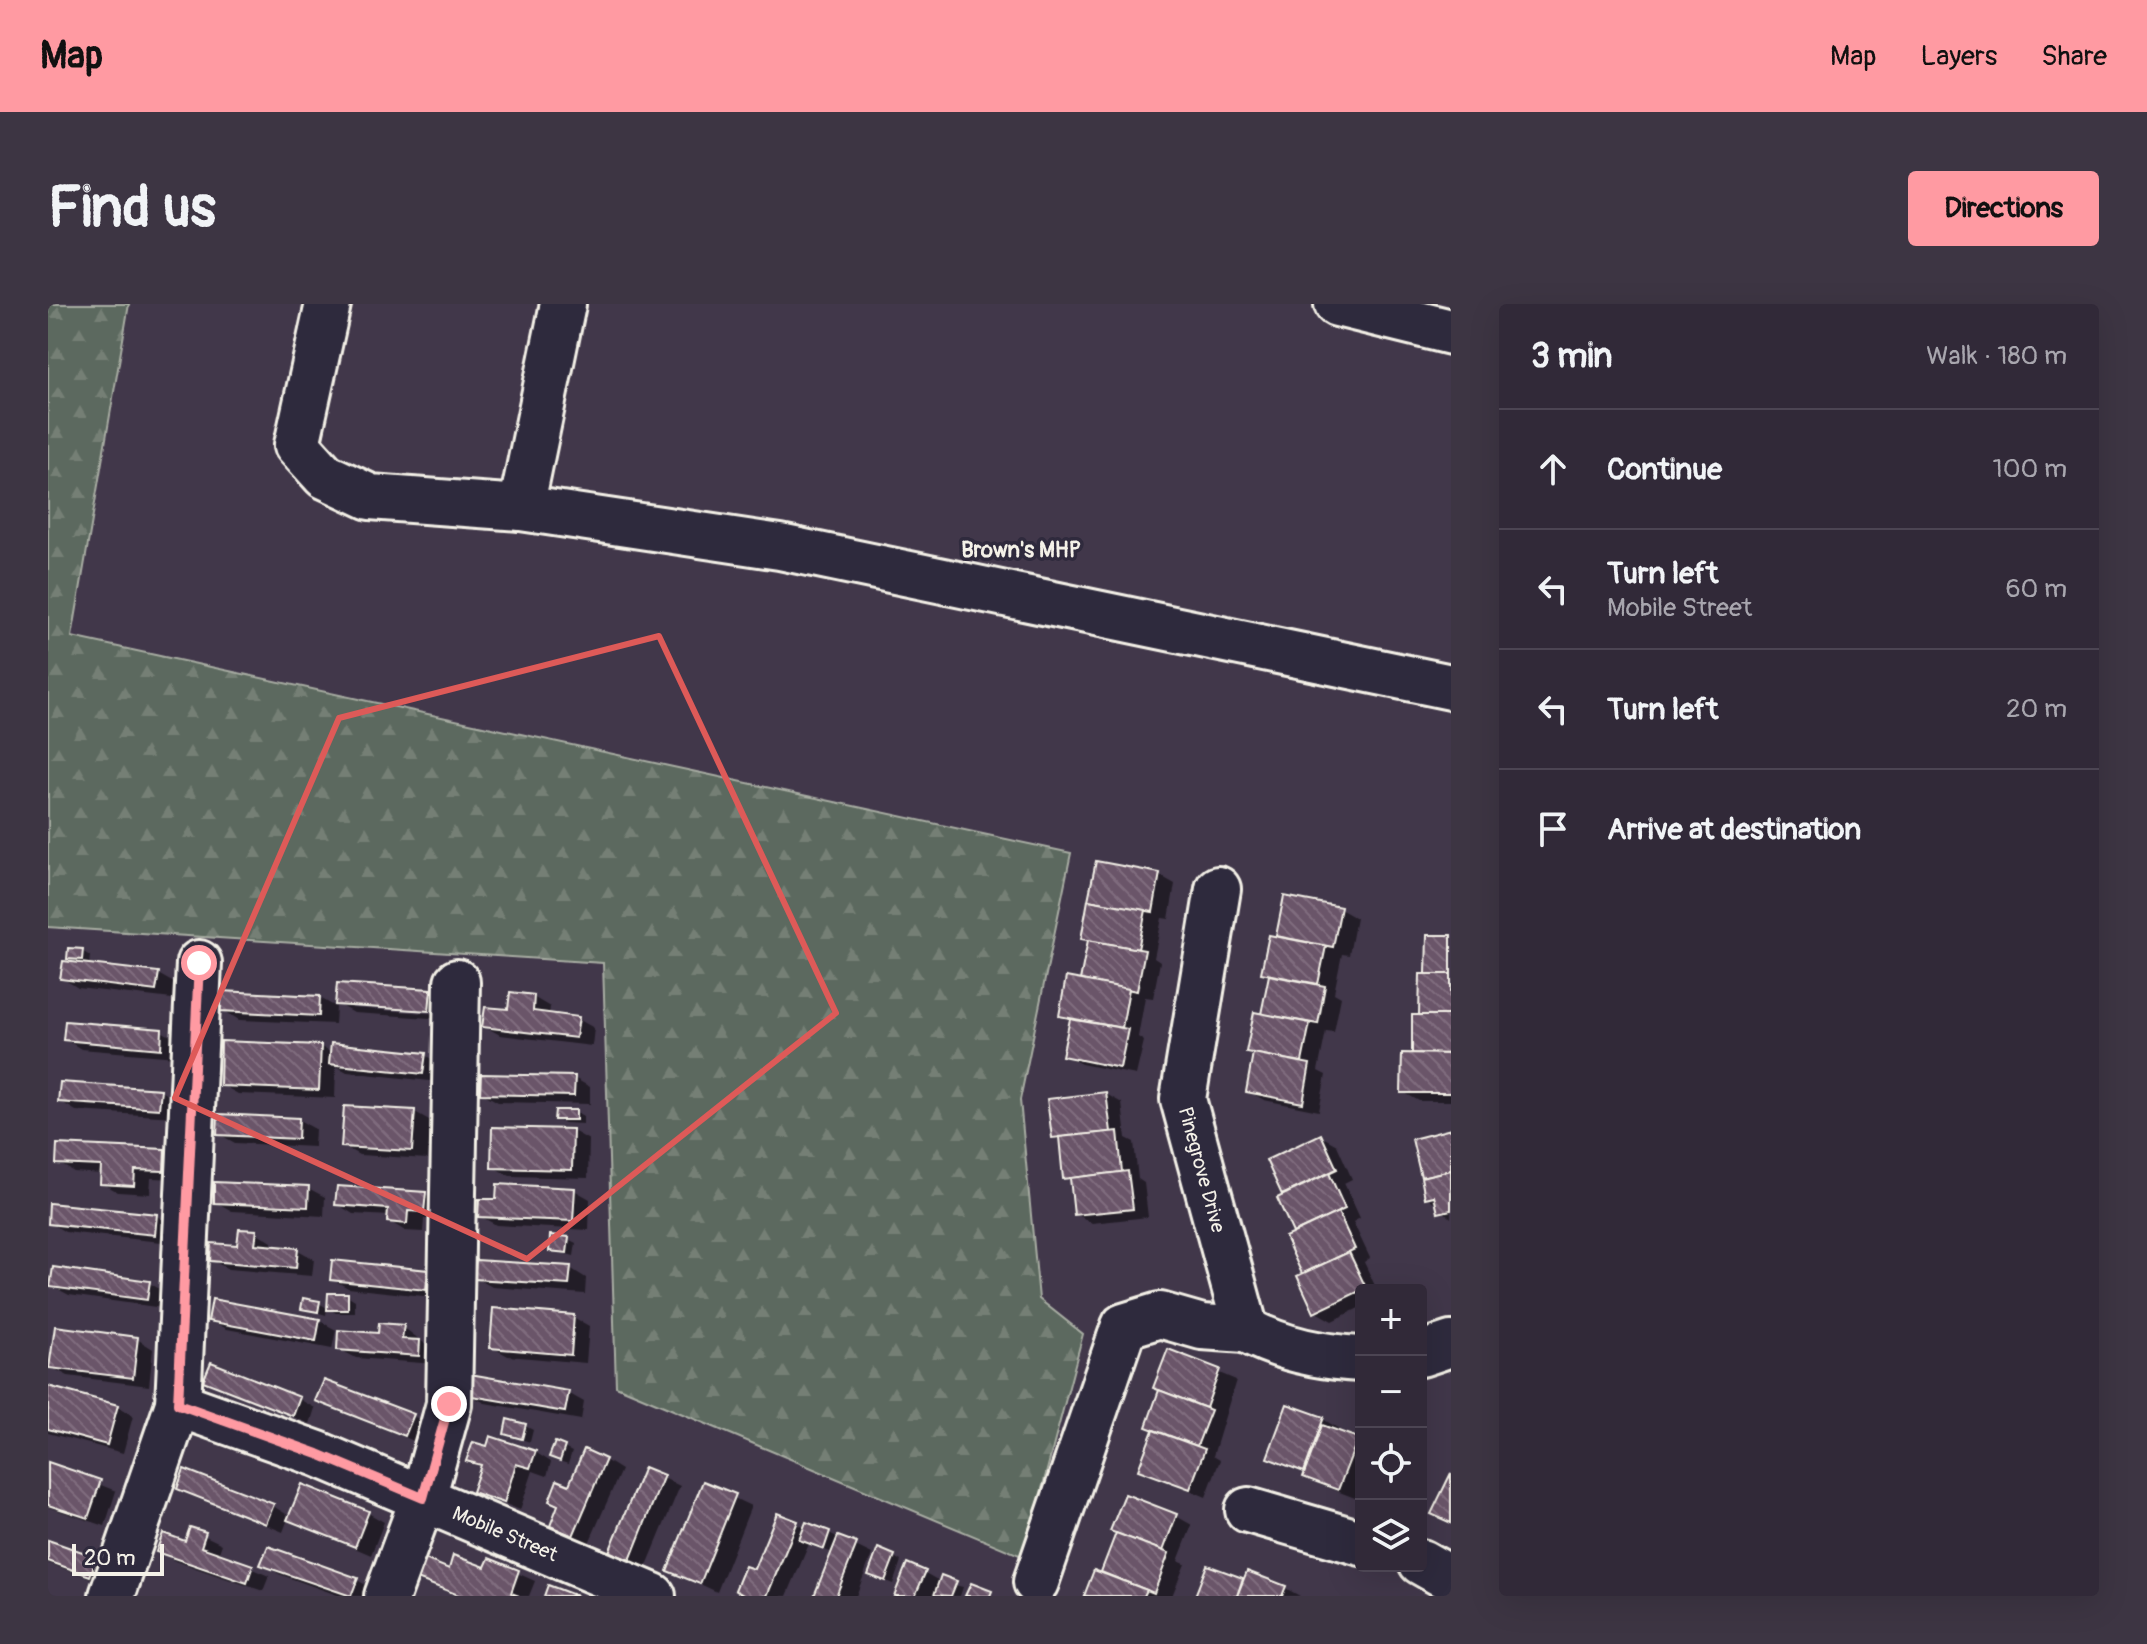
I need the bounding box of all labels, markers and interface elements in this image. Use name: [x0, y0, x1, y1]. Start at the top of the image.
text: Map: [40, 32, 103, 80]
text: Map: [1830, 39, 1876, 74]
text: Layers: [1920, 39, 1997, 74]
text: Share: [2041, 39, 2107, 74]
button: Directions: [1908, 171, 2099, 246]
text: Find us: [48, 174, 216, 243]
text: 3 min: [1531, 335, 1613, 378]
text: Walk · 180 m: [1926, 340, 2067, 372]
icon: ahead: [1531, 447, 1575, 491]
text: Continue: [1607, 451, 1722, 488]
text: 100 m: [1993, 453, 2067, 485]
district label: Brown's MHP: [961, 536, 1081, 564]
text: Turn left: [1607, 555, 1718, 592]
icon: left: [1531, 567, 1575, 611]
text: 60 m: [2005, 573, 2067, 605]
text: Mobile Street: [1607, 592, 1752, 624]
icon: left: [1531, 687, 1575, 731]
text: Turn left: [1607, 691, 1718, 728]
text: 20 m: [2006, 693, 2067, 725]
icon: arrive: [1531, 807, 1575, 851]
text: Arrive at destination: [1607, 811, 1861, 848]
route start: [181, 945, 217, 981]
street label: Pinegrove Drive: [1173, 1104, 1231, 1235]
map controls: [1355, 1284, 1427, 1572]
button: +: [1355, 1284, 1427, 1356]
button: −: [1355, 1356, 1427, 1428]
route end: [431, 1386, 467, 1422]
button: locate: [1355, 1428, 1427, 1500]
street label: Mobile Street: [449, 1500, 562, 1568]
button: layers: [1355, 1500, 1427, 1572]
scale bar: [72, 1540, 164, 1576]
text: 20 m: [84, 1544, 136, 1572]

